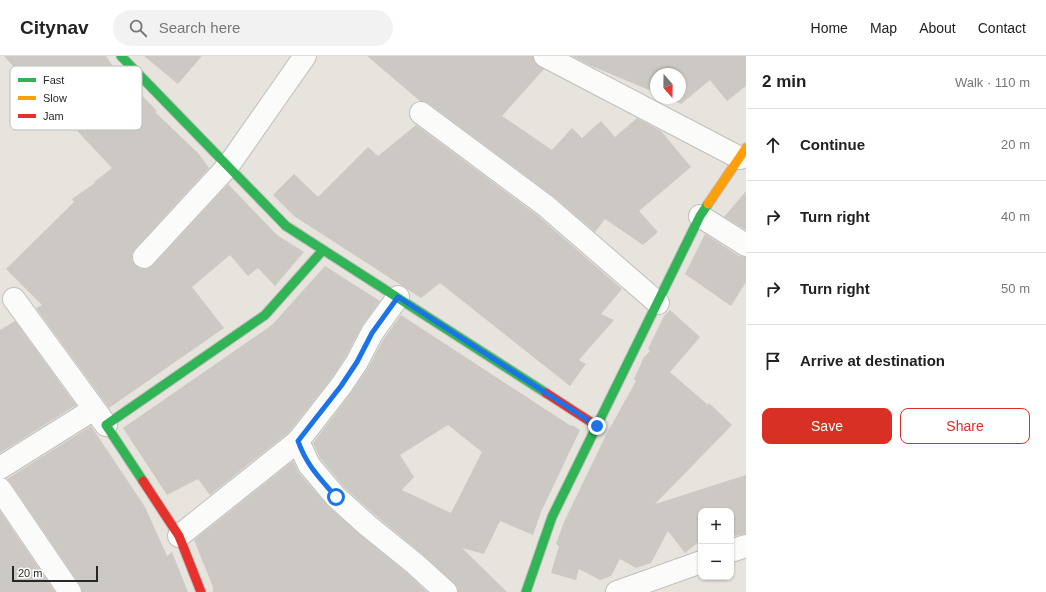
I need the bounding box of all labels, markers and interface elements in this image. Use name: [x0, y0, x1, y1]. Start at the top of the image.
search box: [113, 10, 393, 46]
text: Citynav: [20, 17, 89, 38]
icon: search: [127, 17, 149, 39]
text: Search here: [159, 19, 240, 36]
text: Home: [811, 20, 848, 36]
text: Map: [870, 20, 897, 36]
text: About: [919, 20, 956, 36]
text: Contact: [978, 20, 1026, 36]
legend: [10, 66, 142, 130]
north arrow: [650, 68, 686, 104]
text: 2 min: [762, 72, 806, 91]
text: Fast: [43, 74, 64, 86]
text: Walk · 110 m: [955, 75, 1030, 90]
text: Slow: [43, 92, 67, 104]
text: Jam: [43, 110, 64, 122]
icon: ahead: [762, 134, 784, 156]
text: Continue: [800, 136, 865, 153]
text: 20 m: [1001, 137, 1030, 152]
icon: right: [762, 206, 784, 228]
text: Turn right: [800, 208, 870, 225]
text: 40 m: [1001, 209, 1030, 224]
icon: right: [762, 278, 784, 300]
text: Turn right: [800, 280, 870, 297]
text: 50 m: [1001, 281, 1030, 296]
icon: arrive: [762, 350, 784, 372]
text: Arrive at destination: [800, 352, 945, 369]
button: Save: [762, 408, 892, 444]
button: Share: [900, 408, 1030, 444]
route end: [588, 417, 606, 435]
route start: [327, 488, 345, 506]
map controls: [698, 508, 734, 580]
button: +: [698, 508, 734, 544]
button: −: [698, 544, 734, 580]
scale bar: [12, 564, 98, 583]
text: 20 m: [18, 567, 42, 579]

